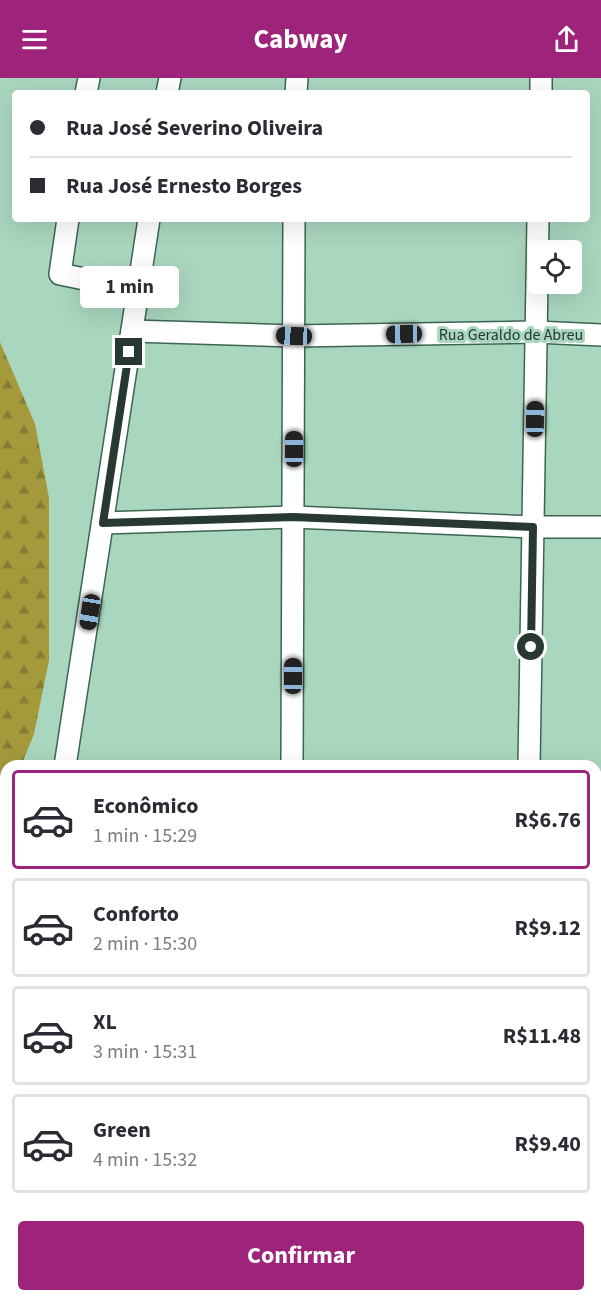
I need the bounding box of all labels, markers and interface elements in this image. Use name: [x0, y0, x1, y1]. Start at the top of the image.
text: Cabway: [253, 20, 348, 59]
icon: menu: [18, 23, 51, 56]
icon: share: [550, 23, 583, 56]
text: Rua José Severino Oliveira: [66, 112, 323, 144]
text: Rua José Ernesto Borges: [66, 170, 302, 202]
map controls: [528, 240, 582, 294]
button: locate: [528, 240, 582, 294]
callout: 1 min: [80, 265, 178, 307]
text: 1 min: [105, 273, 154, 301]
street label: Rua Geraldo de Abreu: [439, 324, 583, 346]
car: [386, 325, 422, 343]
car: [276, 326, 312, 346]
route end: [115, 338, 142, 365]
car: [526, 401, 544, 437]
car: [285, 431, 303, 467]
car: [78, 593, 102, 631]
route start: [517, 633, 544, 660]
car: [284, 658, 302, 694]
text: Econômico: [93, 790, 198, 822]
icon: car: [21, 793, 75, 847]
text: R$6.76: [514, 804, 581, 836]
text: 1 min · 15:29: [93, 822, 197, 850]
text: Conforto: [93, 898, 179, 930]
icon: car: [21, 901, 75, 955]
text: R$9.12: [514, 912, 581, 944]
text: 2 min · 15:30: [93, 930, 197, 958]
text: XL: [93, 1006, 117, 1038]
icon: car: [21, 1009, 75, 1063]
text: R$11.48: [503, 1020, 581, 1052]
text: 3 min · 15:31: [93, 1038, 197, 1066]
text: Green: [93, 1114, 151, 1146]
icon: car: [21, 1117, 75, 1171]
text: R$9.40: [514, 1128, 581, 1160]
text: 4 min · 15:32: [93, 1146, 197, 1174]
button: Confirmar: [18, 1221, 584, 1290]

